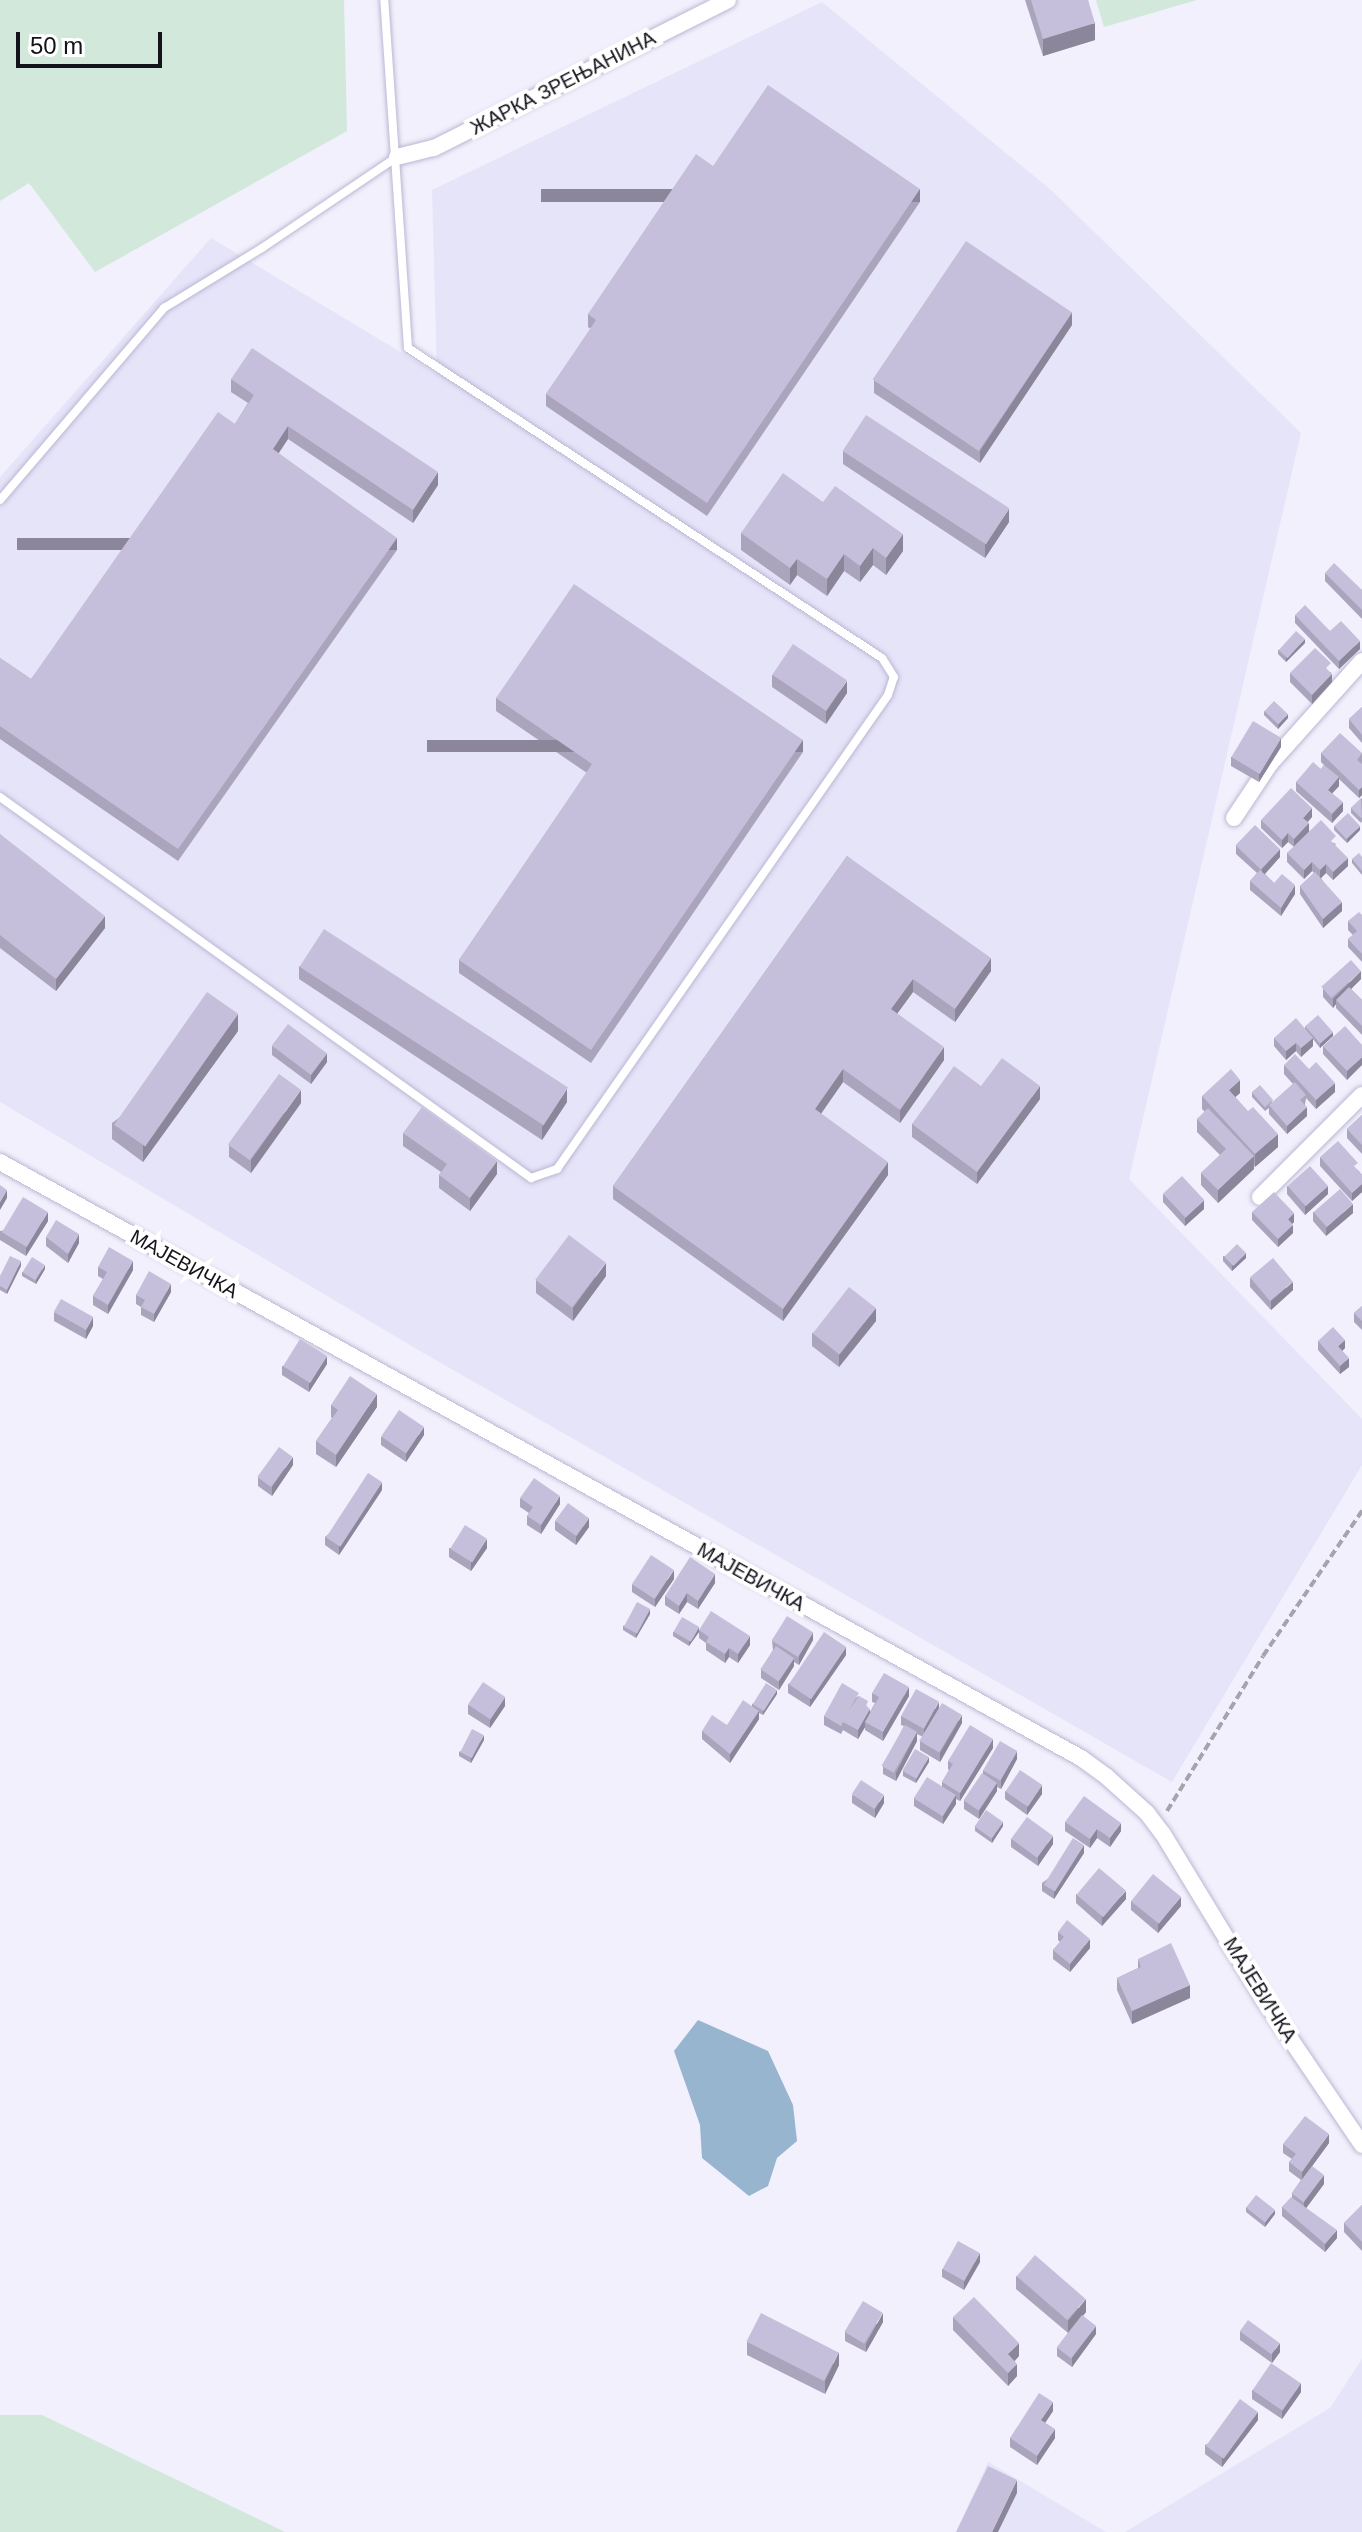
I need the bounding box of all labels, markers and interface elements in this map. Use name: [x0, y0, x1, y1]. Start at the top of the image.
scale bar: [20, 16, 166, 66]
street label: ЖАРКА ЗРЕЊАНИНА: [466, 26, 660, 140]
text: 50 m: [30, 32, 83, 59]
street label: МАЈЕВИЧКА: [126, 1225, 242, 1303]
street label: МАЈЕВИЧКА: [693, 1538, 809, 1616]
street label: МАЈЕВИЧКА: [1218, 1933, 1302, 2047]

